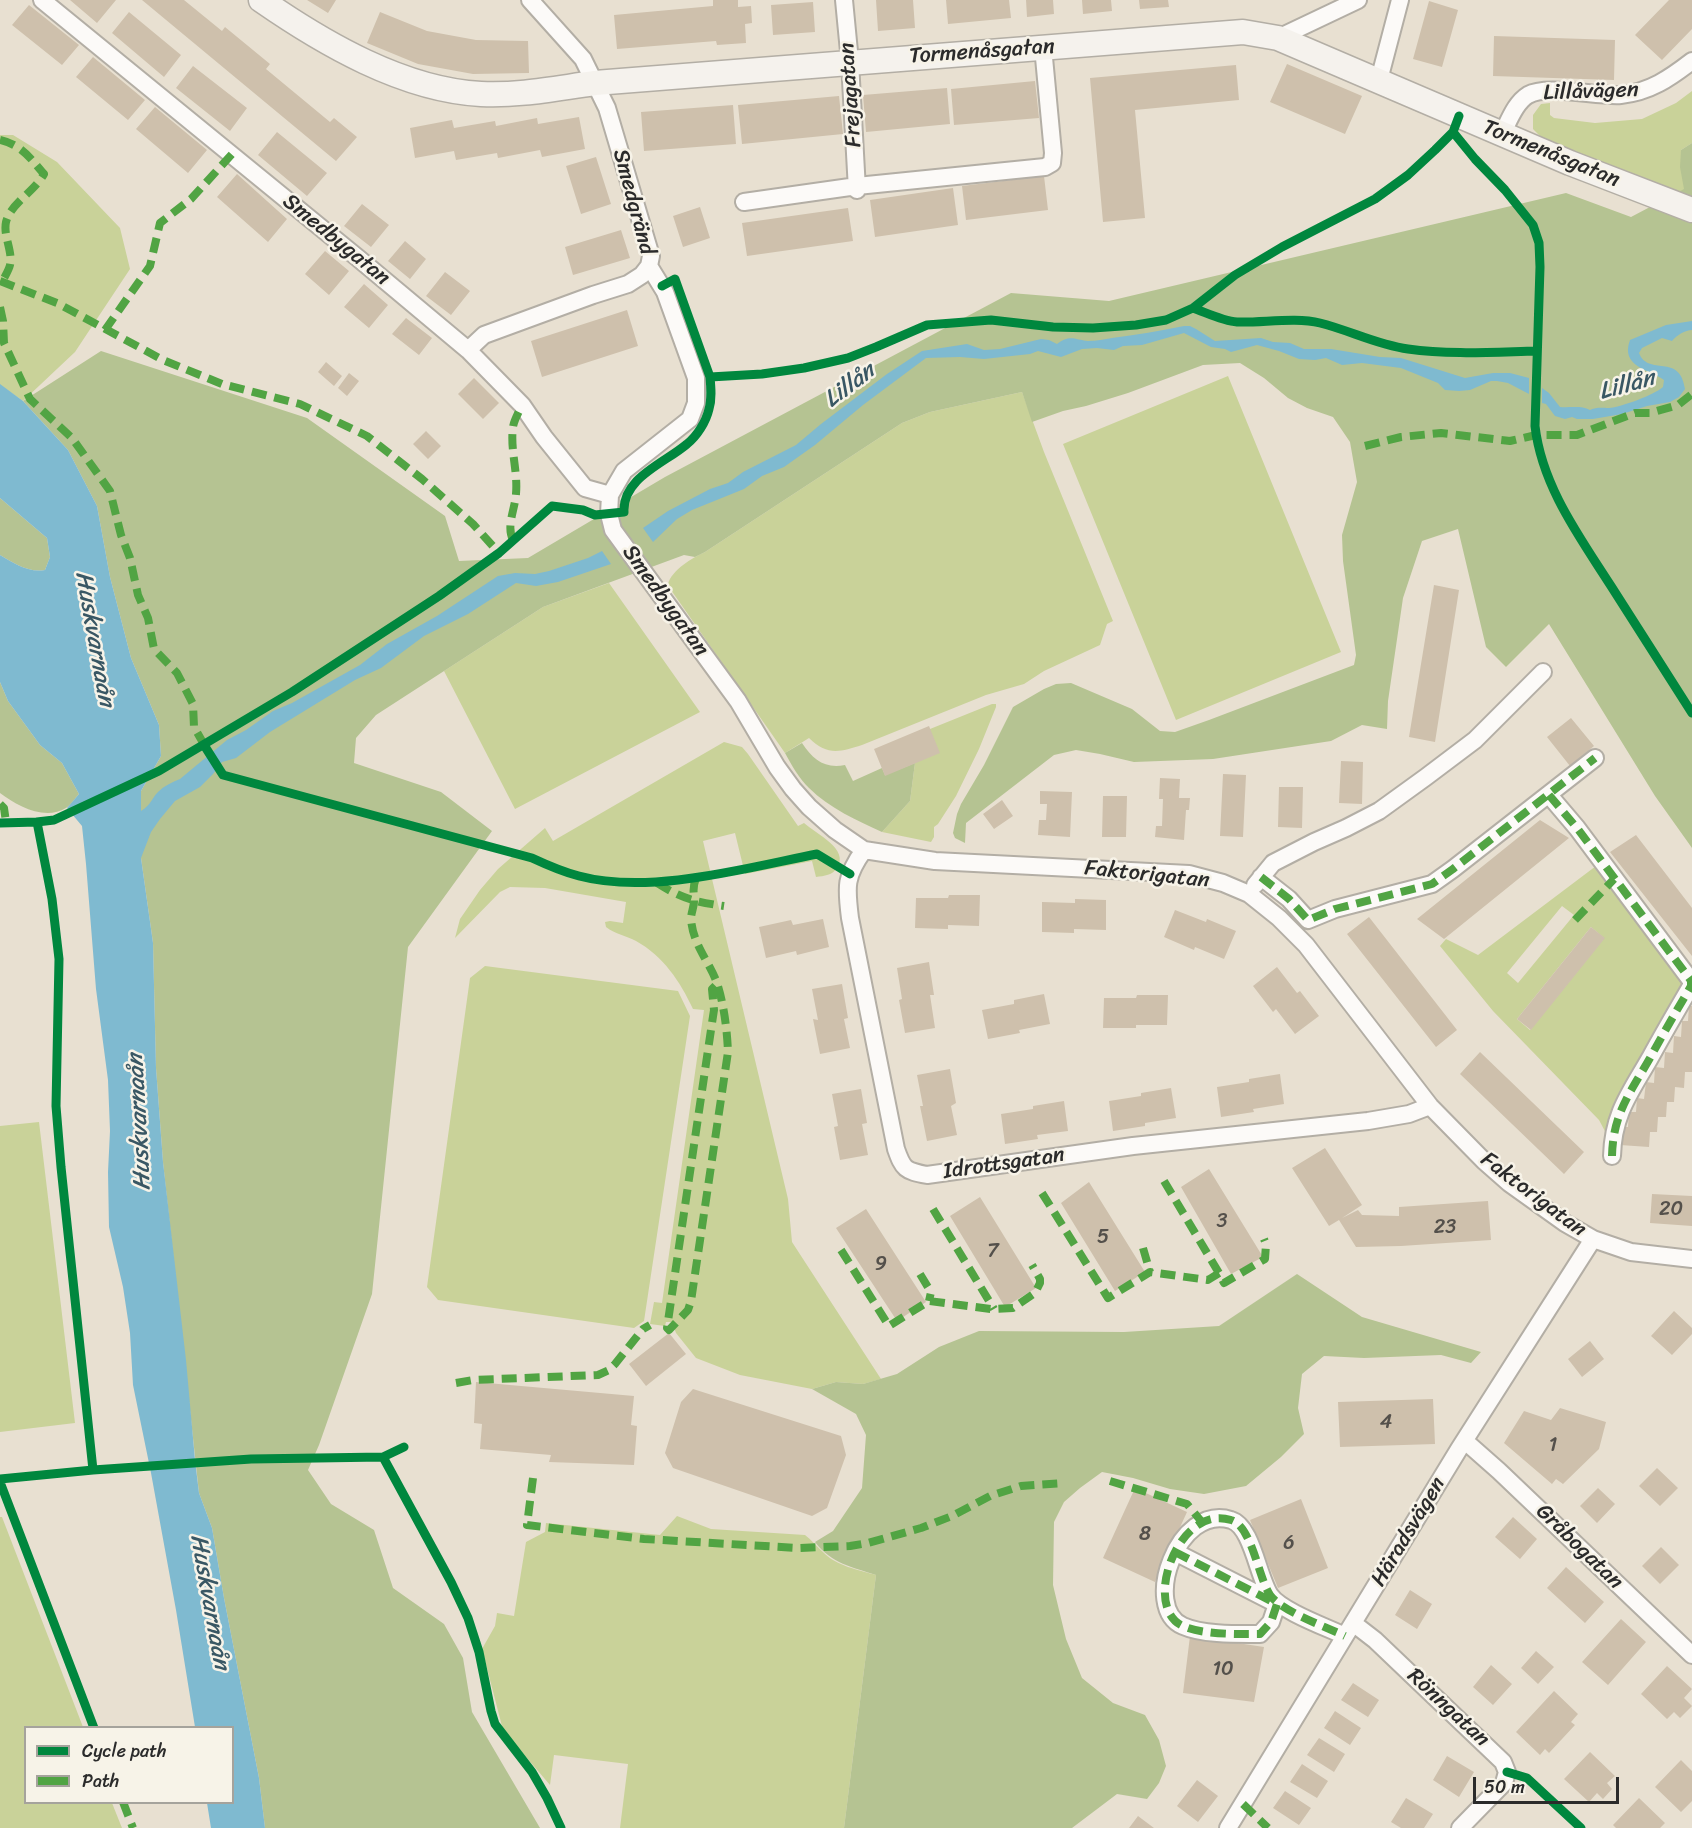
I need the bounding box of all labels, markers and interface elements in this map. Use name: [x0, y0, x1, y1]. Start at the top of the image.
street label: Tormenåsgatan: [908, 34, 1056, 70]
street label: Frejagatan: [834, 42, 868, 148]
street label: Lillåvägen: [1543, 77, 1639, 107]
street label: Tormenåsgatan: [1479, 114, 1623, 194]
street label: Smedgränd: [606, 146, 660, 258]
street label: Smedbygatan: [277, 189, 395, 291]
water label: Lillån: [819, 358, 881, 414]
water label: Lillån: [1596, 365, 1658, 407]
street label: Smedbygatan: [616, 540, 714, 662]
water label: Huskvarnaån: [68, 569, 120, 709]
street label: Faktorigatan: [1083, 855, 1211, 895]
water label: Huskvarnaån: [122, 1053, 158, 1191]
street label: Idrottsgatan: [942, 1142, 1066, 1186]
street label: Faktorigatan: [1475, 1147, 1591, 1243]
house number: 20: [1659, 1198, 1683, 1222]
house number: 3: [1217, 1210, 1227, 1234]
house number: 23: [1434, 1216, 1456, 1240]
house number: 5: [1097, 1226, 1109, 1250]
house number: 7: [987, 1240, 999, 1264]
house number: 9: [875, 1253, 887, 1277]
house number: 4: [1380, 1411, 1392, 1435]
house number: 1: [1549, 1434, 1557, 1458]
street label: Häradsvägen: [1366, 1473, 1452, 1591]
street label: Gråbogatan: [1530, 1499, 1628, 1595]
house number: 8: [1139, 1523, 1151, 1547]
water label: Huskvarnaån: [183, 1532, 235, 1672]
house number: 6: [1283, 1532, 1295, 1556]
house number: 10: [1212, 1658, 1234, 1682]
street label: Rönngatan: [1401, 1663, 1495, 1753]
legend: [24, 1726, 234, 1804]
text: Cycle path: [82, 1735, 166, 1767]
text: Path: [82, 1765, 119, 1797]
scale bar: [1476, 1765, 1622, 1803]
text: 50 m: [1484, 1771, 1525, 1803]

